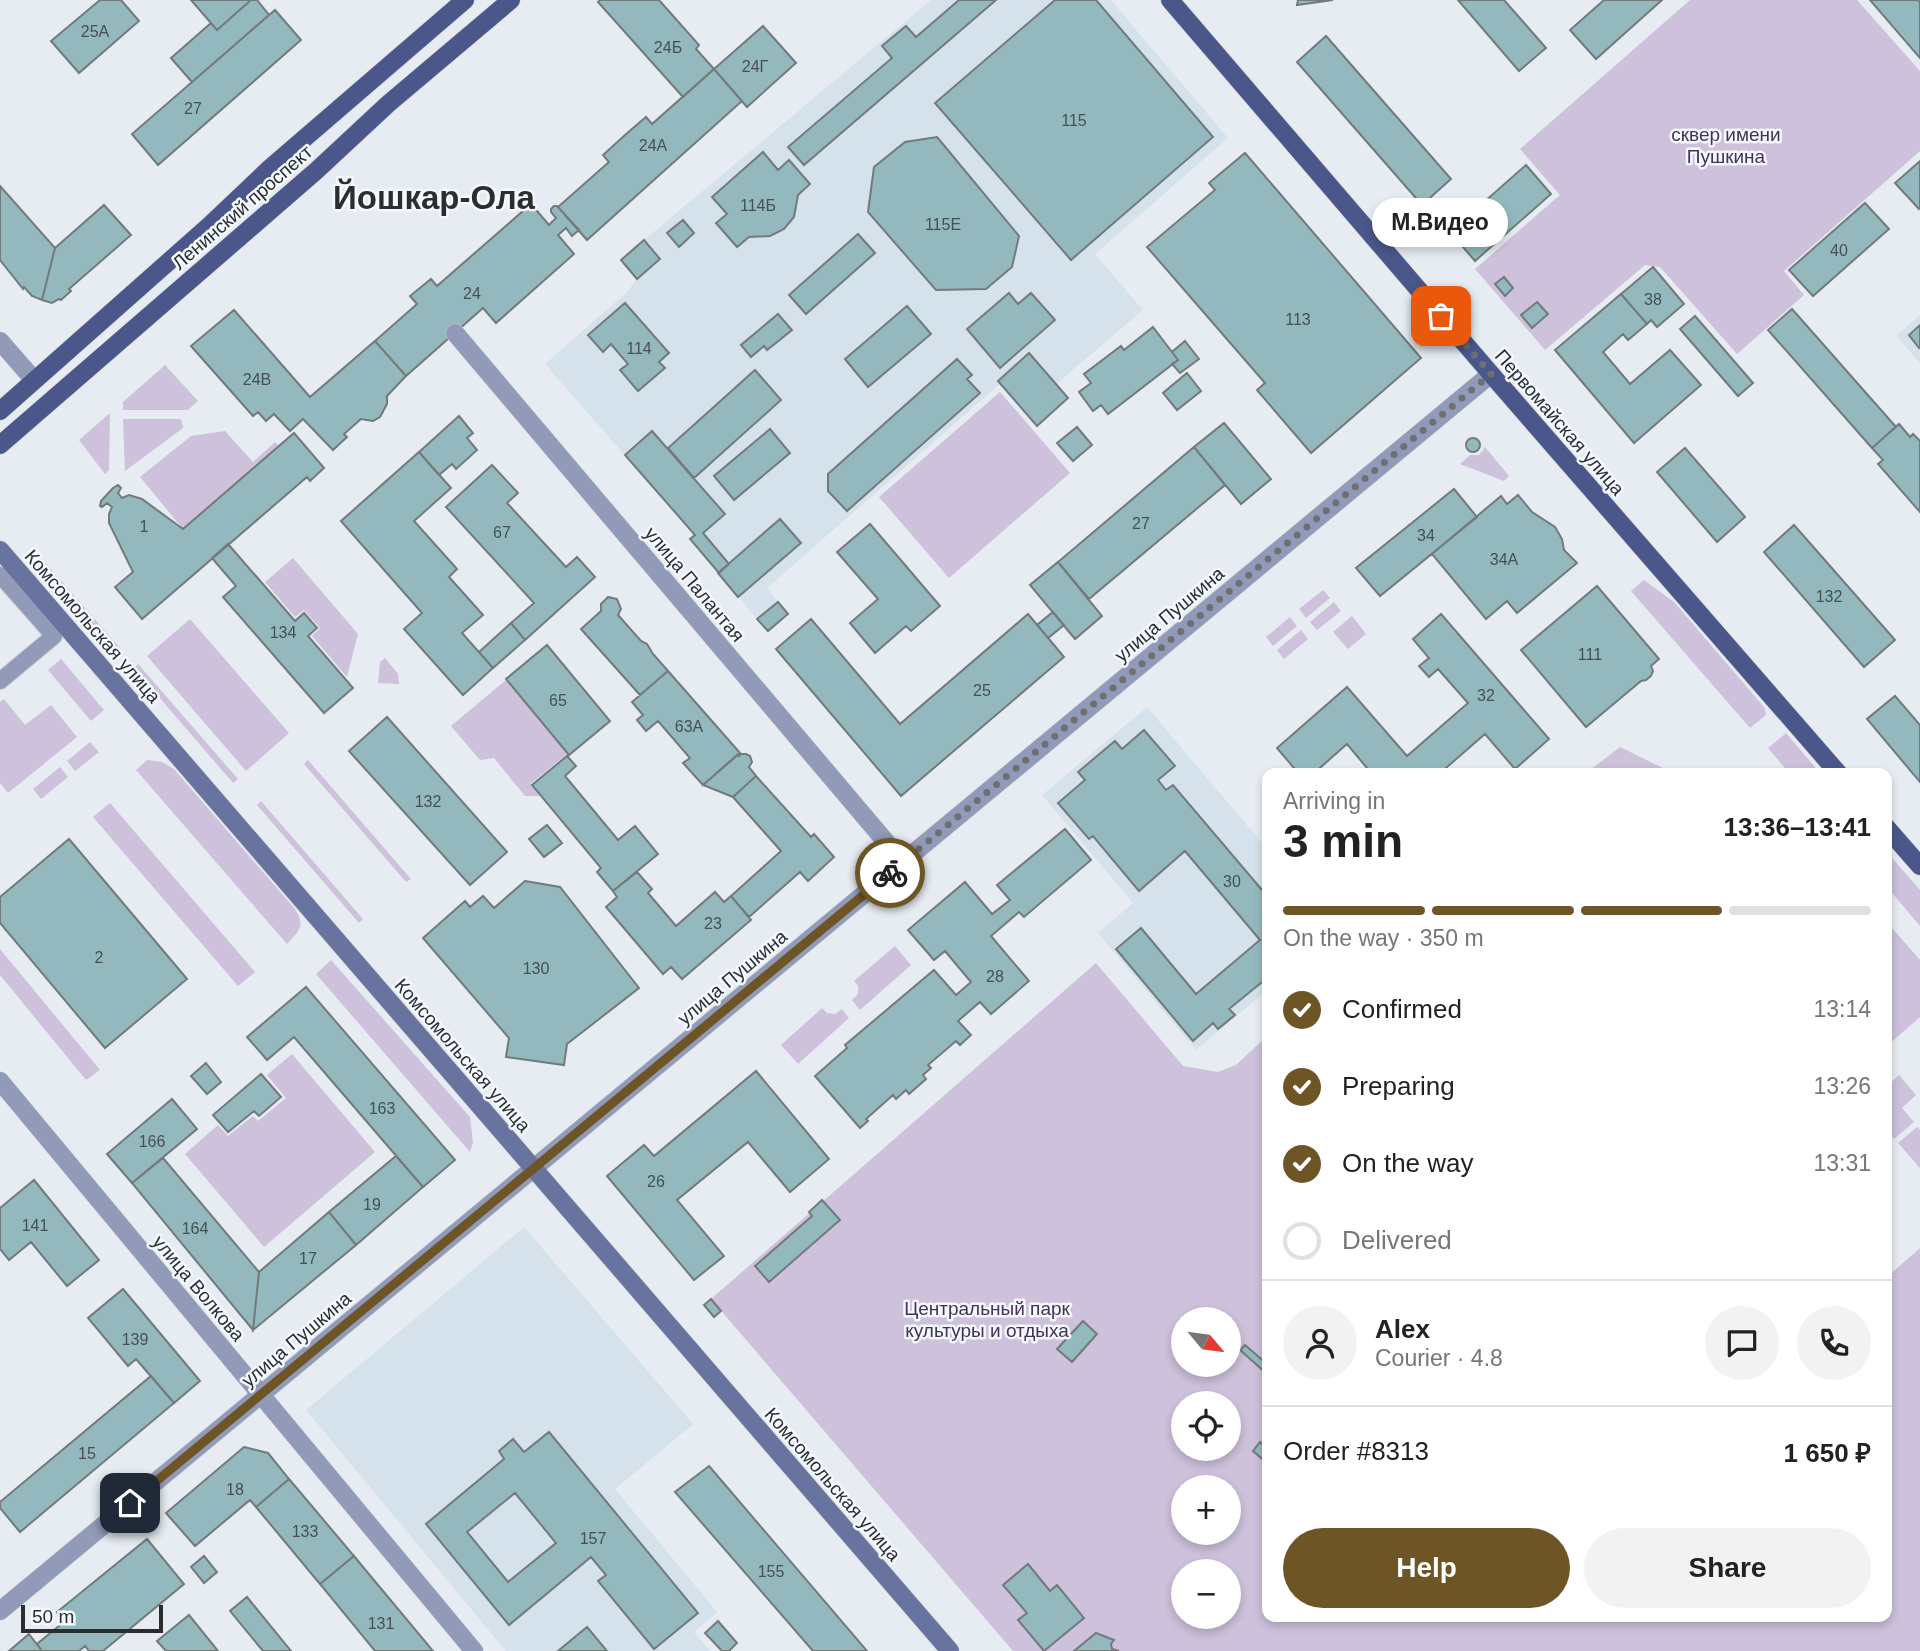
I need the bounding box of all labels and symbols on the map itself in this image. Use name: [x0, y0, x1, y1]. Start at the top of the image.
house number: 25А: [81, 23, 110, 40]
house number: 24Б: [654, 39, 682, 56]
house number: 24Г: [742, 58, 769, 75]
house number: 27: [184, 100, 202, 117]
house number: 115: [1061, 112, 1087, 129]
park label: сквер имени Пушкина: [1671, 124, 1781, 167]
house number: 24А: [639, 137, 668, 154]
street label: Ленинский проспект: [168, 141, 317, 274]
district label: Йошкар-Ола: [333, 178, 536, 216]
house number: 114Б: [740, 197, 776, 214]
callout: М.Видео: [1373, 197, 1509, 246]
house number: 115Е: [925, 216, 961, 233]
house number: 40: [1830, 242, 1848, 259]
house number: 24: [463, 285, 481, 302]
pin: [1411, 286, 1471, 346]
house number: 38: [1644, 291, 1662, 308]
house number: 113: [1285, 311, 1311, 328]
house number: 114: [626, 340, 652, 357]
street label: Первомайская улица: [1491, 345, 1629, 500]
house number: 24В: [243, 371, 271, 388]
house number: 27: [1132, 515, 1150, 532]
house number: 1: [140, 518, 149, 535]
street label: улица Палантая: [641, 523, 749, 646]
house number: 67: [493, 524, 511, 541]
house number: 34: [1417, 527, 1435, 544]
street label: Комсомольская улица: [20, 546, 165, 707]
house number: 34А: [1490, 551, 1519, 568]
street label: улица Пушкина: [1111, 562, 1228, 666]
house number: 132: [1816, 588, 1842, 605]
house number: 134: [270, 624, 296, 641]
house number: 111: [1578, 646, 1602, 663]
house number: 25: [973, 682, 991, 699]
house number: 32: [1477, 687, 1495, 704]
house number: 65: [549, 692, 567, 709]
house number: 63А: [675, 718, 704, 735]
house number: 132: [415, 793, 441, 810]
courier: [855, 838, 925, 908]
house number: 30: [1223, 873, 1241, 890]
house number: 23: [704, 915, 722, 932]
street label: улица Пушкина: [674, 925, 791, 1029]
house number: 2: [95, 949, 104, 966]
house number: 130: [523, 960, 549, 977]
house number: 28: [986, 968, 1004, 985]
street label: Комсомольская улица: [390, 975, 535, 1136]
house number: 163: [369, 1100, 395, 1117]
house number: 166: [139, 1133, 165, 1150]
house number: 26: [647, 1173, 665, 1190]
house number: 19: [363, 1196, 381, 1213]
house number: 141: [22, 1217, 48, 1234]
house number: 164: [182, 1220, 208, 1237]
street label: улица Волкова: [148, 1231, 249, 1346]
house number: 17: [299, 1250, 317, 1267]
street label: улица Пушкина: [238, 1287, 355, 1391]
park label: Центральный парк культуры и отдыха: [904, 1298, 1071, 1341]
north arrow: [1171, 1307, 1241, 1377]
house number: 139: [122, 1331, 148, 1348]
street label: Комсомольская улица: [760, 1404, 905, 1565]
house number: 15: [78, 1445, 96, 1462]
pin: [100, 1473, 160, 1533]
house number: 18: [226, 1481, 244, 1498]
house number: 133: [292, 1523, 318, 1540]
house number: 157: [580, 1530, 606, 1547]
house number: 155: [758, 1563, 784, 1580]
scale bar: [21, 1602, 163, 1634]
house number: 131: [368, 1615, 394, 1632]

